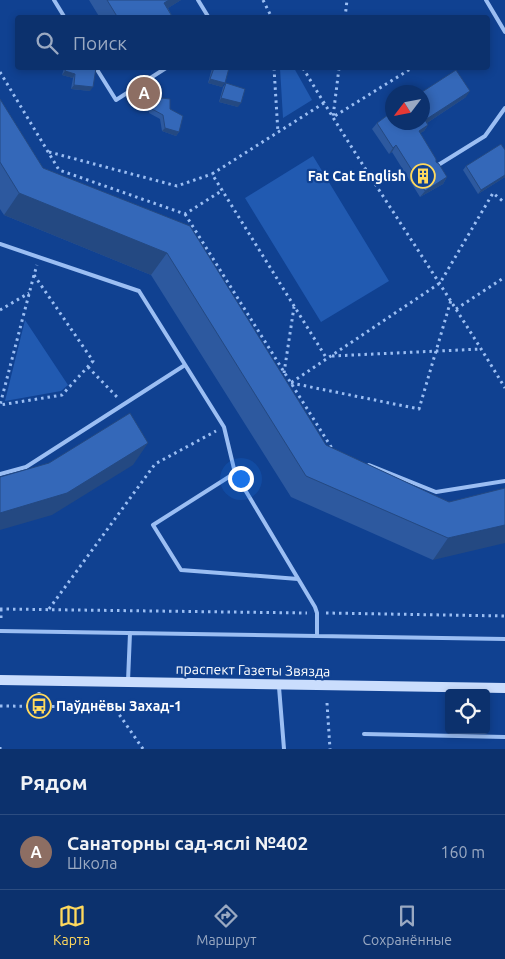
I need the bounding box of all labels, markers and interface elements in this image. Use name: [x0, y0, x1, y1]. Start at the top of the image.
search box: [15, 15, 490, 70]
icon: search: [33, 29, 61, 57]
text: Поиск: [73, 32, 127, 54]
pin: A: [128, 74, 160, 112]
north arrow: [385, 85, 430, 130]
building icon: Fat Cat English: [410, 163, 436, 189]
place label: Fat Cat English: [308, 168, 406, 184]
your location: [228, 466, 254, 492]
street label: праспект Газеты Звязда: [175, 661, 331, 679]
map controls: [445, 689, 490, 734]
button: locate: [445, 689, 490, 734]
bus stop icon: Паўднёвы Захад-1: [26, 693, 52, 719]
place label: Паўднёвы Захад-1: [56, 698, 182, 714]
text: Рядом: [20, 770, 88, 794]
text: Санаторны сад-яслі №402: [67, 832, 308, 854]
text: A: [30, 843, 42, 861]
text: 160 m: [440, 843, 485, 861]
text: Школа: [67, 854, 117, 872]
tab: Карта: [53, 902, 90, 948]
tab: Маршрут: [196, 902, 257, 948]
tab: Сохранённые: [363, 902, 452, 948]

